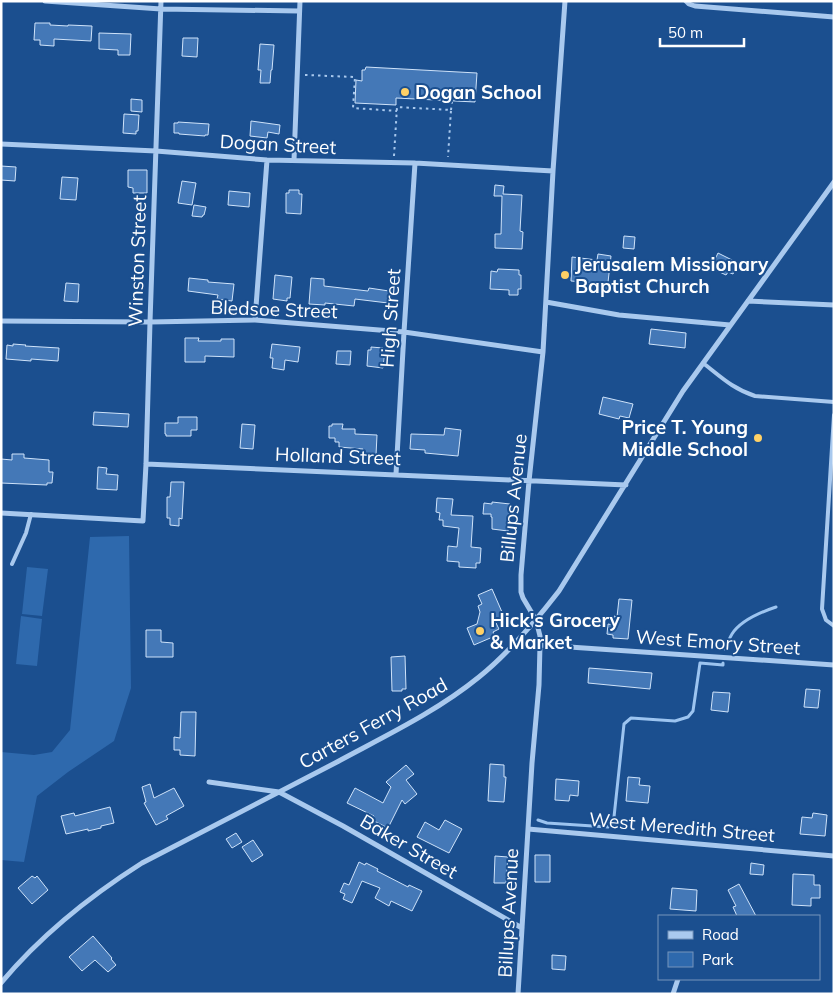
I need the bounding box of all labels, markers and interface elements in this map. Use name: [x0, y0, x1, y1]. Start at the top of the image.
scale bar: [660, 15, 744, 47]
text: 50 m: [668, 23, 703, 42]
place label: Dogan School: [415, 80, 542, 104]
marker: Dogan School: [399, 86, 411, 98]
street label: Dogan Street: [219, 129, 337, 159]
street label: Winston Street: [123, 194, 151, 327]
place label: Jerusalem Missionary Baptist Church: [575, 252, 769, 298]
street label: High Street: [375, 267, 405, 368]
marker: Jerusalem Missionary Baptist Church: [559, 269, 571, 281]
street label: Bledsoe Street: [210, 295, 338, 323]
place label: Price T. Young Middle School: [621, 415, 748, 461]
street label: Billups Avenue: [494, 432, 532, 564]
marker: Price T. Young Middle School: [752, 432, 764, 444]
street label: Holland Street: [275, 442, 402, 470]
place label: Hick's Grocery & Market: [490, 608, 621, 654]
street label: West Emory Street: [635, 624, 802, 660]
marker: Hick's Grocery & Market: [474, 625, 486, 637]
street label: Carters Ferry Road: [294, 672, 452, 774]
street label: West Meredith Street: [588, 807, 776, 847]
street label: Baker Street: [356, 808, 462, 884]
street label: Billups Avenue: [493, 848, 523, 978]
legend: [658, 915, 820, 980]
text: Road: [702, 925, 739, 944]
text: Park: [702, 950, 734, 969]

